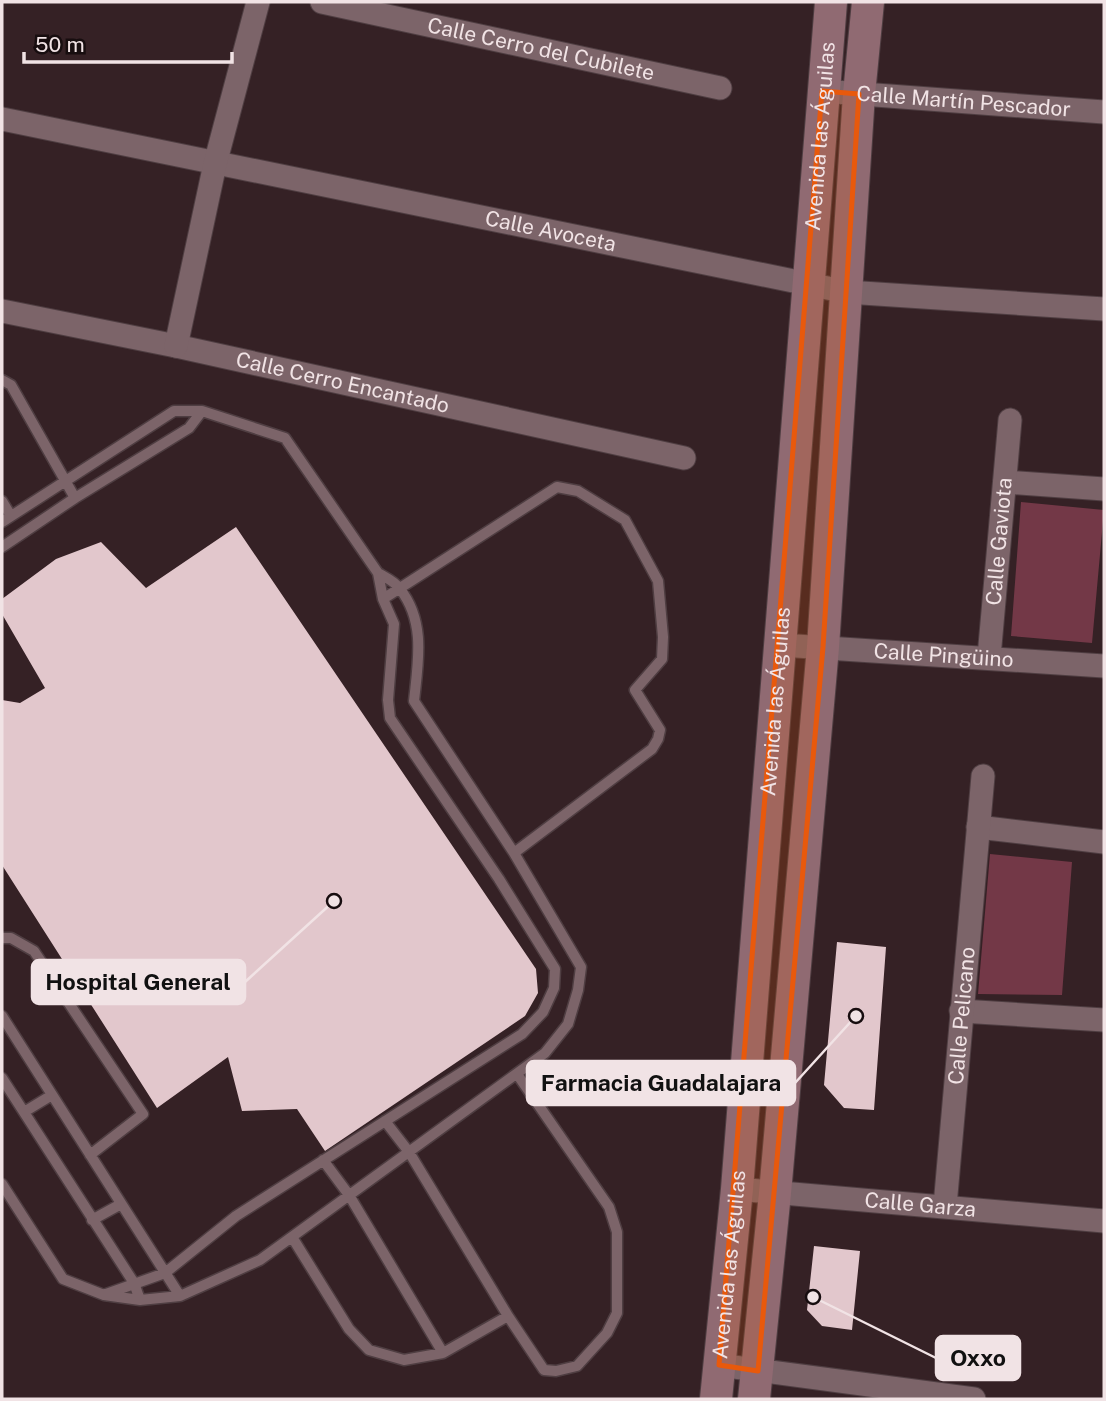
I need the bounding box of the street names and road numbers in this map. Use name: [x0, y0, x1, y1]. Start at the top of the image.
street label: Calle Cerro del Cubilete: [425, 12, 657, 85]
street label: Avenida las Águilas: [800, 41, 840, 232]
street label: Calle Martín Pescador: [856, 81, 1072, 121]
street label: Calle Avoceta: [483, 205, 618, 256]
street label: Calle Cerro Encantado: [234, 347, 452, 418]
street label: Calle Gaviota: [981, 476, 1017, 606]
street label: Avenida las Águilas: [755, 606, 795, 797]
street label: Calle Pingüino: [873, 638, 1014, 672]
street label: Calle Pelicano: [943, 946, 980, 1086]
street label: Avenida las Águilas: [707, 1169, 750, 1360]
street label: Calle Garza: [863, 1187, 977, 1222]

